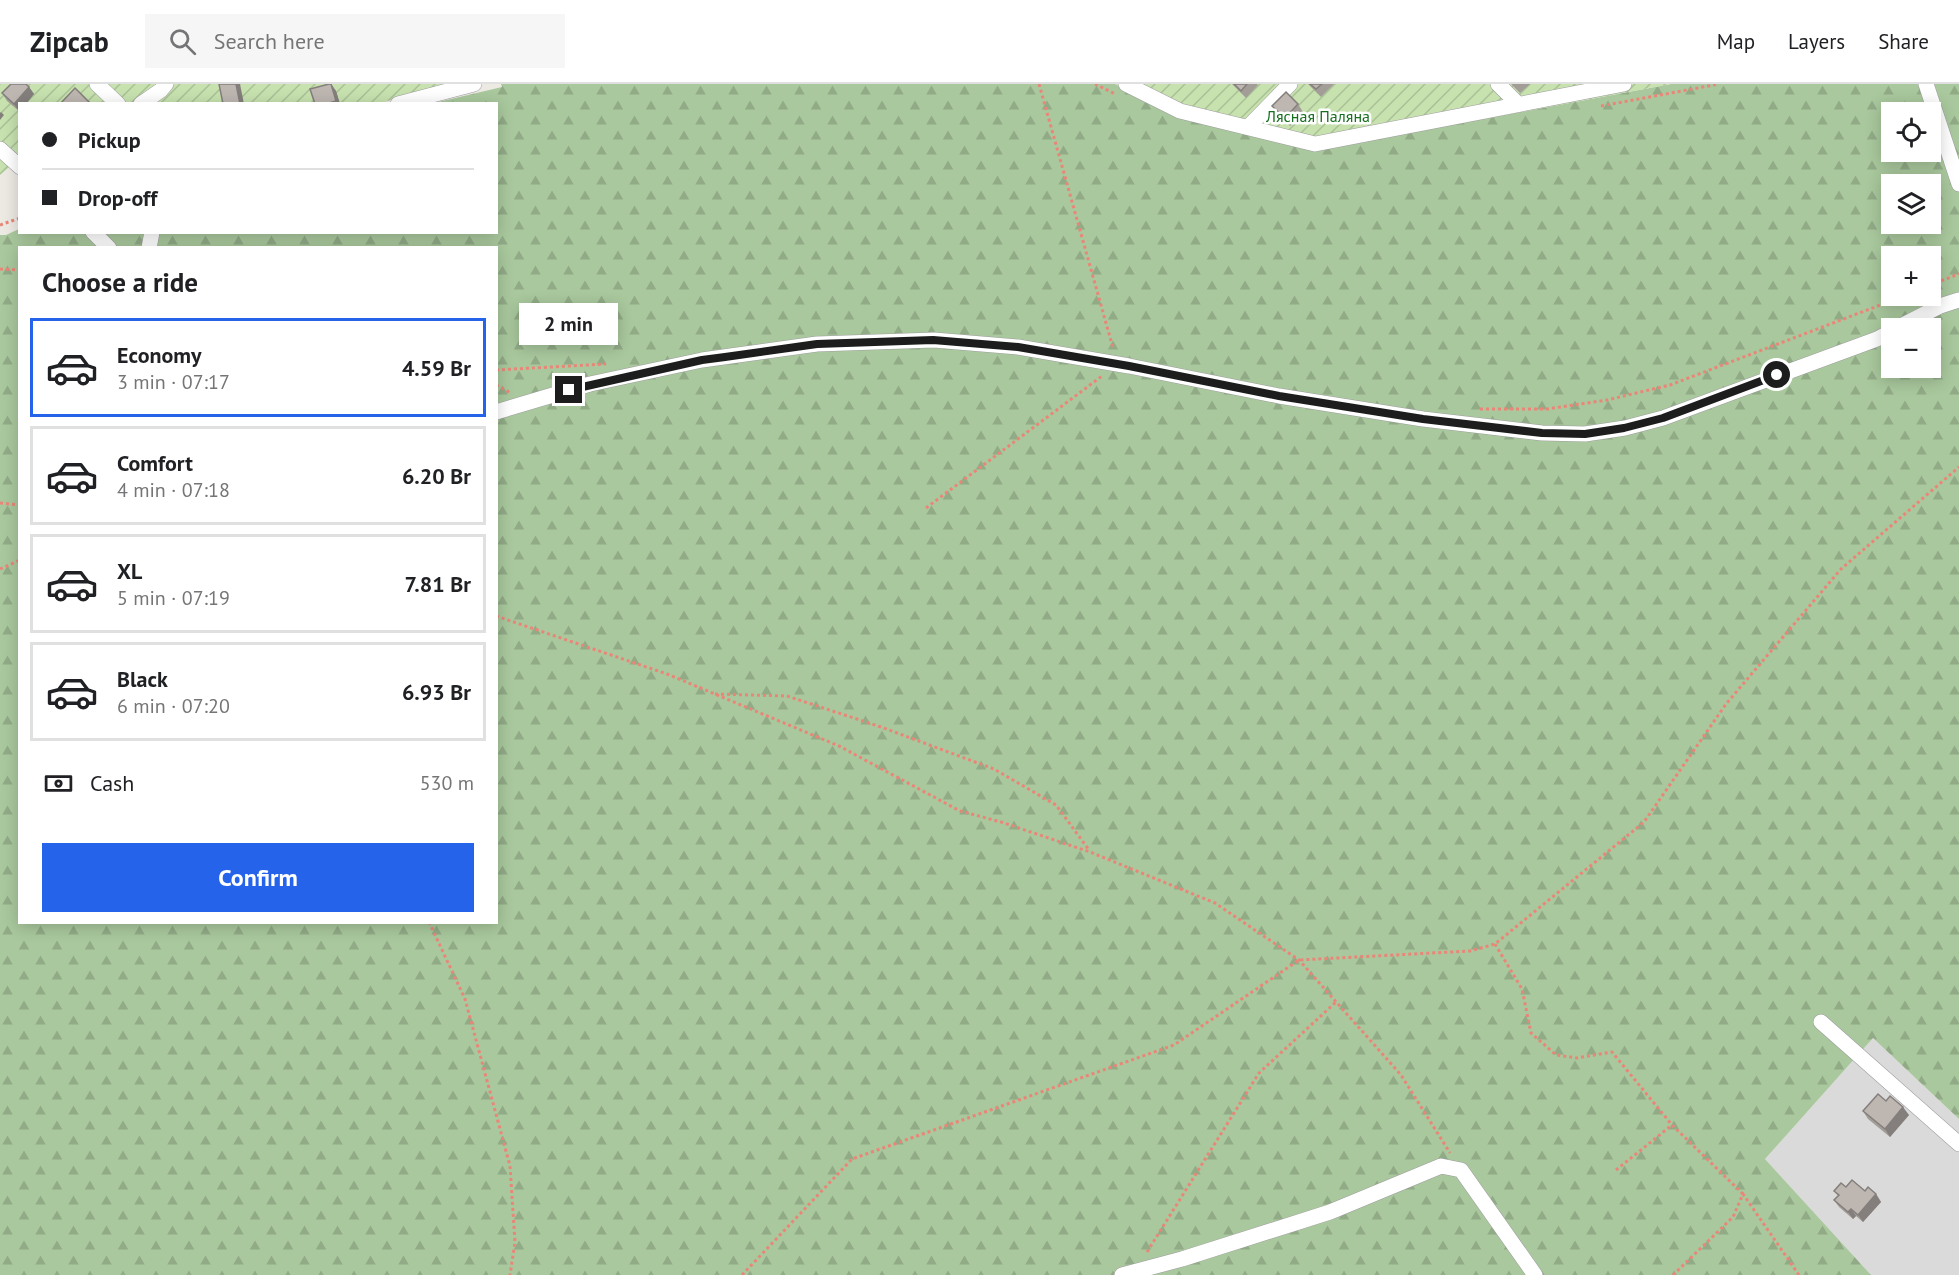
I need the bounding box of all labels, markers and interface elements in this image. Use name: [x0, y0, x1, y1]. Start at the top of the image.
search box: [145, 14, 565, 68]
text: Zipcab: [30, 23, 109, 60]
icon: search: [166, 25, 199, 58]
text: Search here: [214, 27, 325, 55]
text: Map: [1717, 28, 1755, 55]
text: Layers: [1788, 28, 1845, 55]
text: Share: [1878, 28, 1929, 55]
map controls: [1881, 102, 1941, 378]
button: locate: [1881, 102, 1941, 162]
park label: Лясная Паляна: [1265, 106, 1370, 126]
text: Pickup: [78, 126, 141, 154]
button: layers: [1881, 174, 1941, 234]
text: Drop-off: [78, 184, 157, 212]
button: +: [1881, 246, 1941, 306]
text: Choose a ride: [42, 265, 198, 299]
callout: 2 min: [520, 303, 618, 345]
text: 2 min: [544, 311, 593, 337]
button: −: [1881, 318, 1941, 378]
icon: car: [45, 341, 99, 395]
text: Economy: [117, 341, 201, 369]
text: 4.59 Br: [402, 354, 471, 382]
route start: [1763, 361, 1790, 388]
text: 3 min · 07:17: [117, 369, 230, 395]
route end: [555, 376, 582, 403]
icon: car: [45, 449, 99, 503]
text: Comfort: [117, 449, 193, 477]
text: 6.20 Br: [402, 462, 471, 490]
text: 4 min · 07:18: [117, 477, 230, 503]
icon: car: [45, 557, 99, 611]
text: XL: [117, 557, 142, 585]
text: 7.81 Br: [404, 570, 471, 598]
text: 5 min · 07:19: [117, 585, 230, 611]
icon: car: [45, 665, 99, 719]
text: Black: [117, 665, 168, 693]
text: 6.93 Br: [402, 678, 471, 706]
text: 6 min · 07:20: [117, 693, 230, 719]
icon: cash: [42, 767, 75, 800]
text: Cash: [90, 769, 134, 797]
text: 530 m: [420, 770, 474, 796]
button: Confirm: [42, 843, 474, 912]

